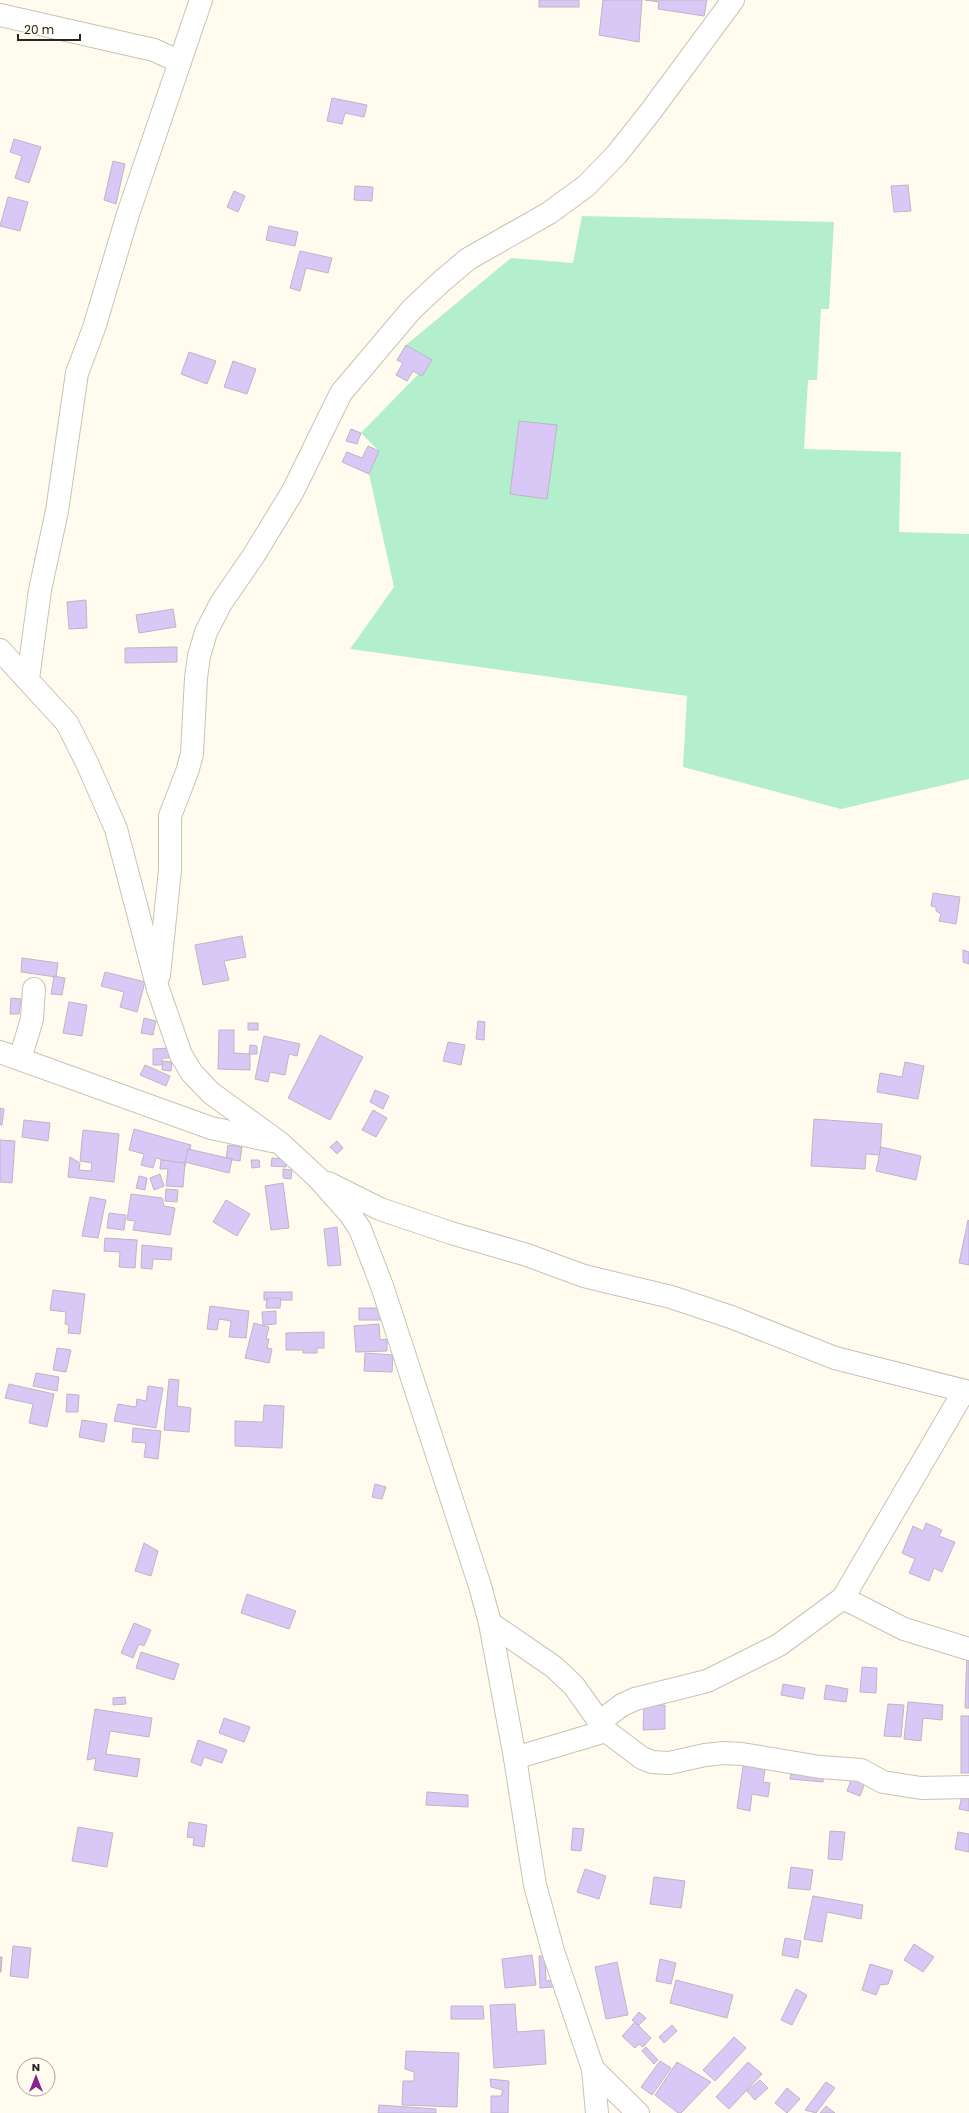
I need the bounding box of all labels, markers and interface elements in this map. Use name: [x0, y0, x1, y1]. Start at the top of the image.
scale bar: [18, 16, 80, 42]
text: 20 m: [24, 21, 54, 38]
north arrow: [16, 2057, 56, 2097]
text: N: [32, 2059, 40, 2075]

